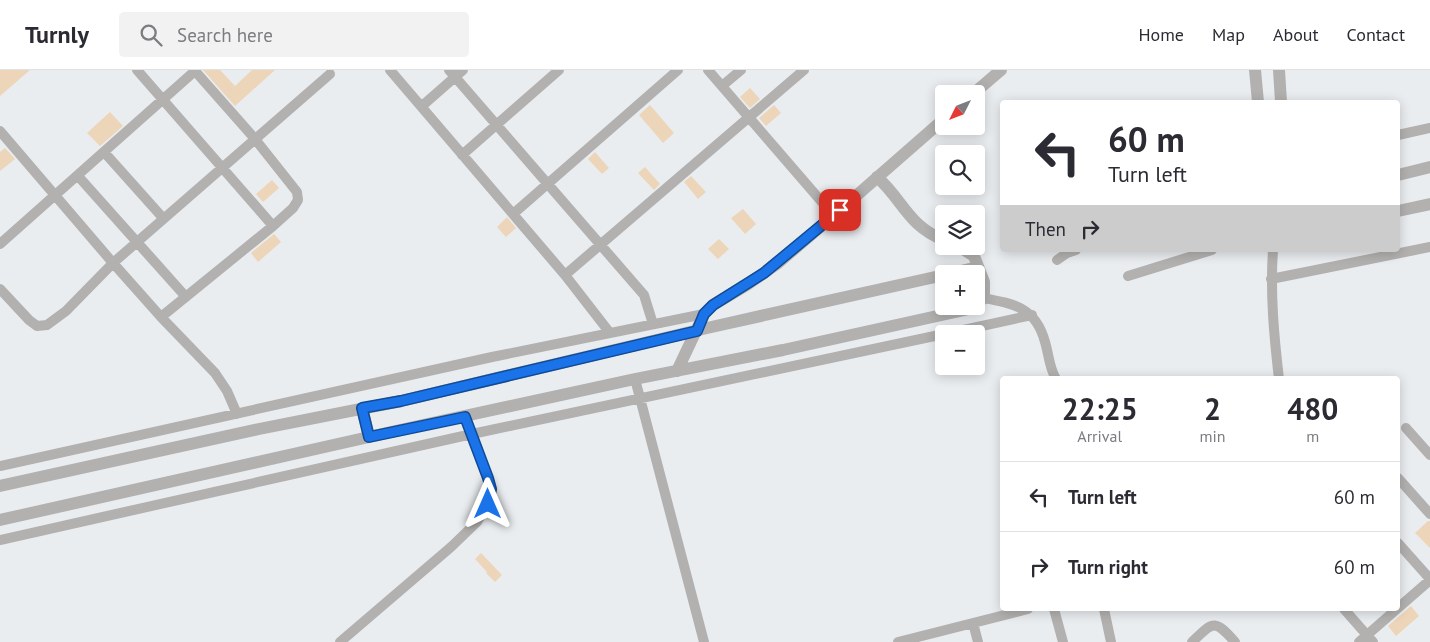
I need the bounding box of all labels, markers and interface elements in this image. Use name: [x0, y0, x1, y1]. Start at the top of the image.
search box: [119, 12, 469, 57]
text: Turnly: [25, 19, 89, 50]
icon: search: [137, 21, 165, 49]
text: Search here: [177, 23, 273, 47]
text: Home: [1138, 23, 1184, 46]
text: Map: [1212, 23, 1245, 46]
text: About: [1273, 23, 1319, 46]
text: Contact: [1347, 23, 1405, 46]
north arrow: [935, 85, 985, 135]
map controls: [935, 85, 985, 375]
text: 60 m: [1108, 116, 1185, 162]
icon: left: [1025, 120, 1090, 185]
button: search: [935, 145, 985, 195]
text: Turn left: [1108, 160, 1187, 188]
pin: [819, 189, 861, 231]
icon: arrive: [826, 196, 854, 224]
button: layers: [935, 205, 985, 255]
icon: right: [1076, 215, 1104, 243]
text: Then: [1025, 217, 1066, 241]
button: +: [935, 265, 985, 315]
button: −: [935, 325, 985, 375]
text: 22:25: [1062, 389, 1138, 428]
text: 2: [1204, 389, 1221, 428]
text: 480: [1287, 389, 1338, 428]
text: Arrival: [1077, 426, 1122, 446]
text: min: [1200, 426, 1226, 446]
text: m: [1306, 426, 1319, 446]
position arrow: [461, 477, 513, 529]
icon: left: [1025, 483, 1053, 511]
text: Turn left: [1068, 485, 1137, 509]
text: 60 m: [1334, 485, 1375, 509]
icon: right: [1025, 553, 1053, 581]
text: Turn right: [1068, 555, 1148, 579]
text: 60 m: [1334, 555, 1375, 579]

